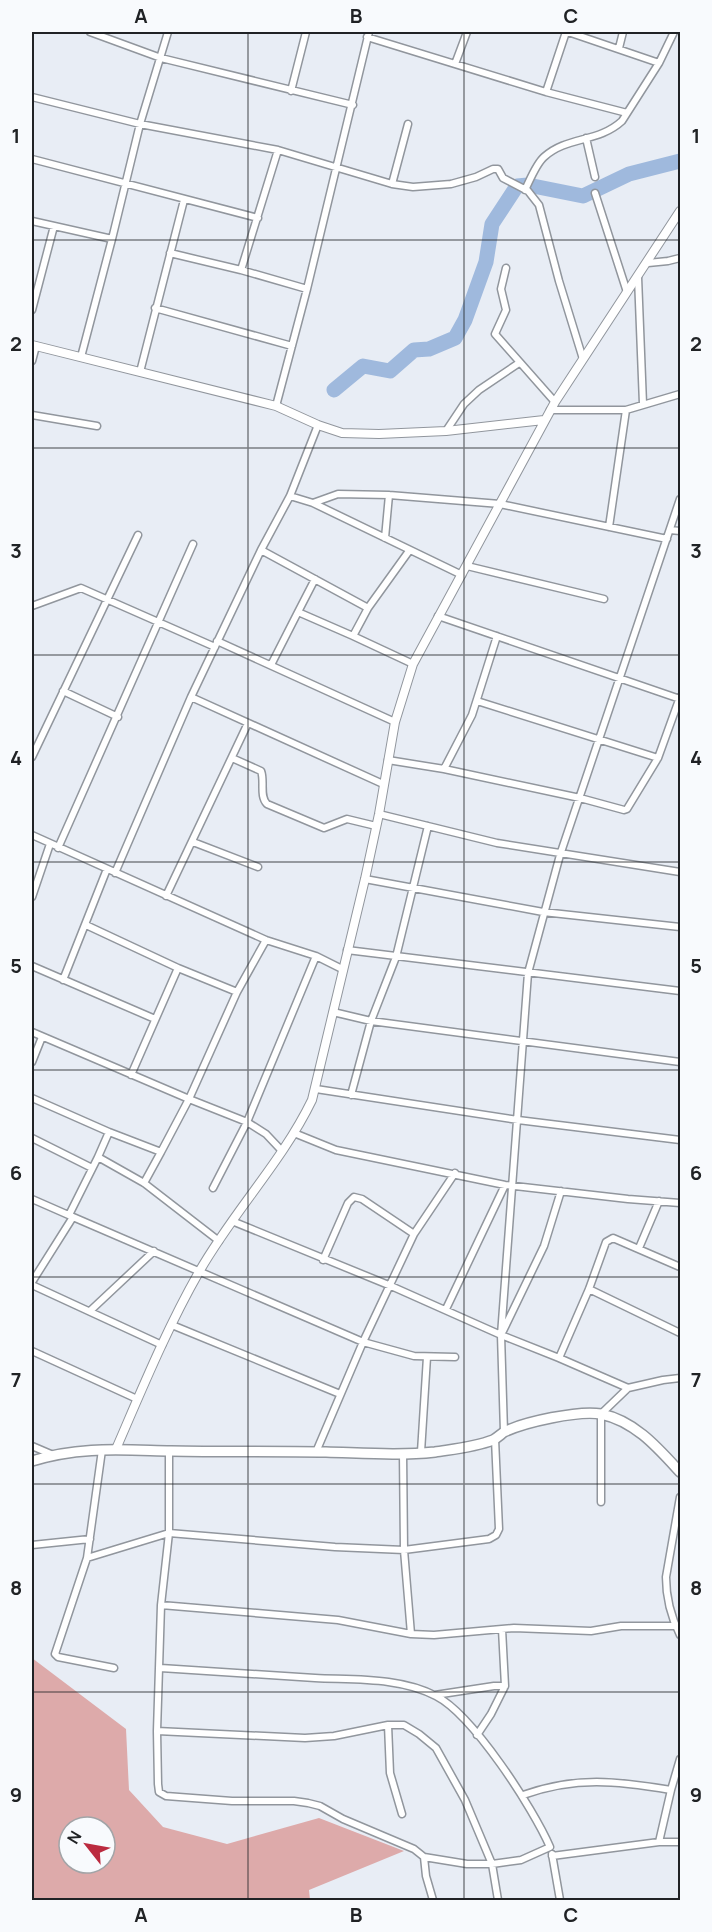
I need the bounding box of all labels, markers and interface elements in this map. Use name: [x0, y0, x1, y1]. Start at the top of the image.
text: A: [134, 2, 148, 29]
text: B: [350, 2, 363, 29]
text: C: [564, 2, 578, 29]
text: 1: [12, 122, 20, 149]
text: 1: [692, 122, 700, 149]
text: 2: [10, 330, 22, 357]
text: 2: [690, 330, 702, 357]
text: 3: [10, 537, 22, 564]
text: 3: [690, 537, 702, 564]
text: 4: [10, 744, 22, 771]
text: 4: [690, 744, 702, 771]
text: 5: [10, 952, 22, 979]
text: 5: [690, 952, 702, 979]
text: 6: [10, 1159, 22, 1186]
text: 6: [690, 1159, 702, 1186]
text: 7: [11, 1366, 21, 1393]
text: 7: [691, 1366, 701, 1393]
text: 8: [10, 1574, 22, 1601]
text: 8: [690, 1574, 702, 1601]
text: 9: [10, 1781, 22, 1808]
text: 9: [690, 1781, 702, 1808]
north arrow: [57, 1815, 117, 1875]
text: N: [62, 1827, 87, 1848]
text: A: [134, 1901, 148, 1928]
text: B: [350, 1901, 363, 1928]
text: C: [564, 1901, 578, 1928]

